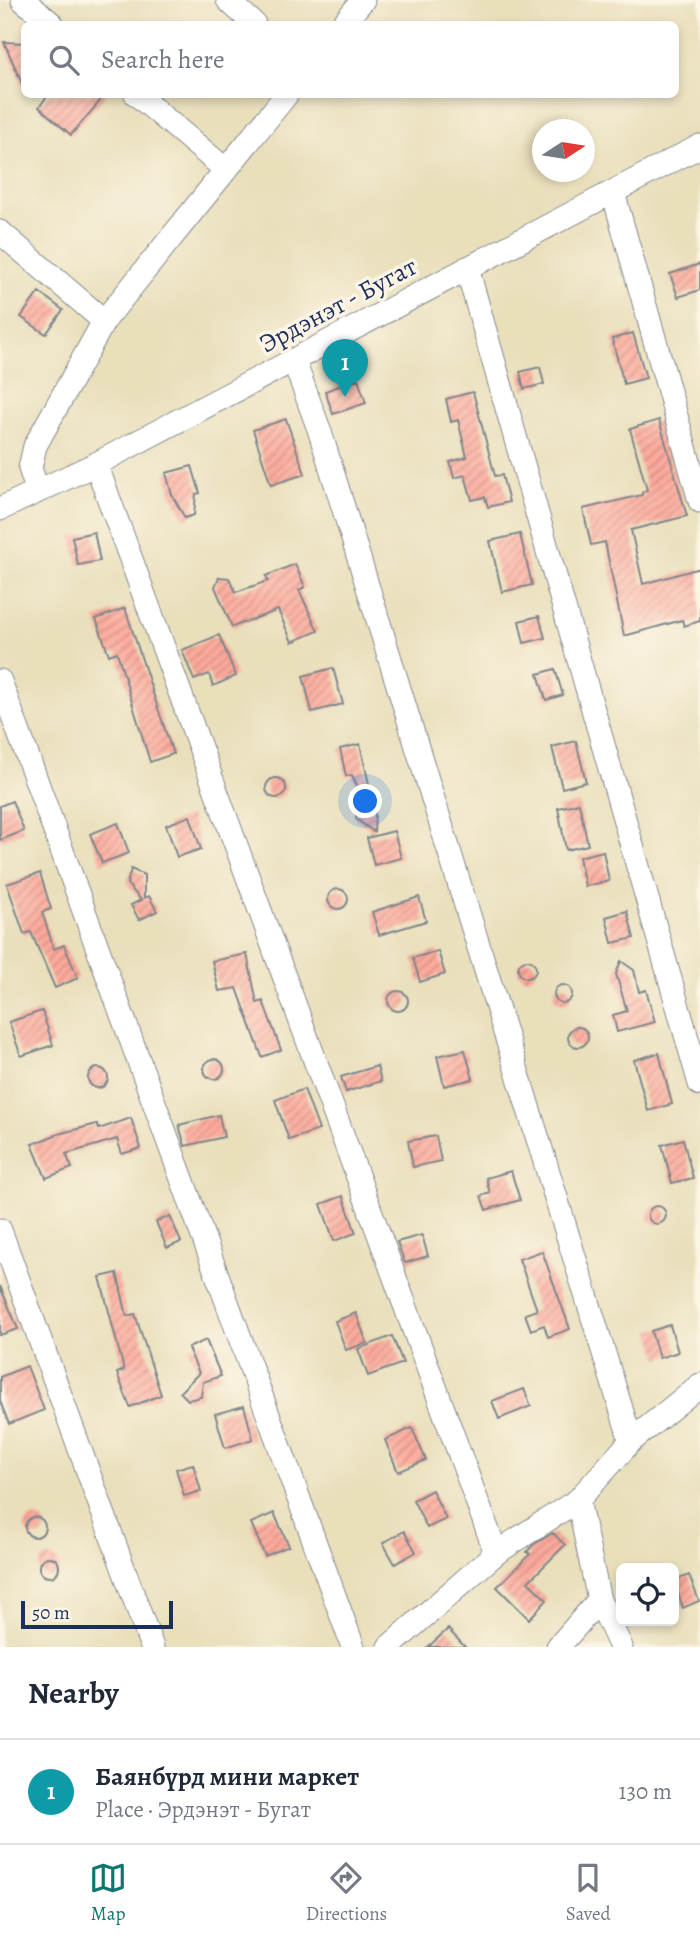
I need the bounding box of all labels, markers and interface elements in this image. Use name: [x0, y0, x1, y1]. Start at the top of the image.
search box: [21, 21, 679, 98]
icon: search: [45, 41, 83, 79]
text: Search here: [101, 42, 225, 77]
north arrow: [532, 119, 595, 182]
street label: Эрдэнэт - Бугат: [253, 249, 423, 361]
pin: 1: [322, 339, 368, 397]
your location: [348, 784, 382, 818]
map controls: [616, 1563, 679, 1626]
button: locate: [616, 1563, 679, 1626]
scale bar: [21, 1598, 173, 1630]
text: 50 m: [32, 1600, 70, 1626]
text: Nearby: [28, 1673, 119, 1713]
text: Баянбүрд мини маркет: [95, 1759, 359, 1794]
text: 1: [47, 1776, 55, 1807]
text: 130 m: [619, 1776, 672, 1807]
text: Place · Эрдэнэт - Бугат: [95, 1794, 311, 1825]
tab: Map: [89, 1859, 127, 1927]
tab: Directions: [306, 1859, 387, 1927]
tab: Saved: [566, 1859, 611, 1927]

